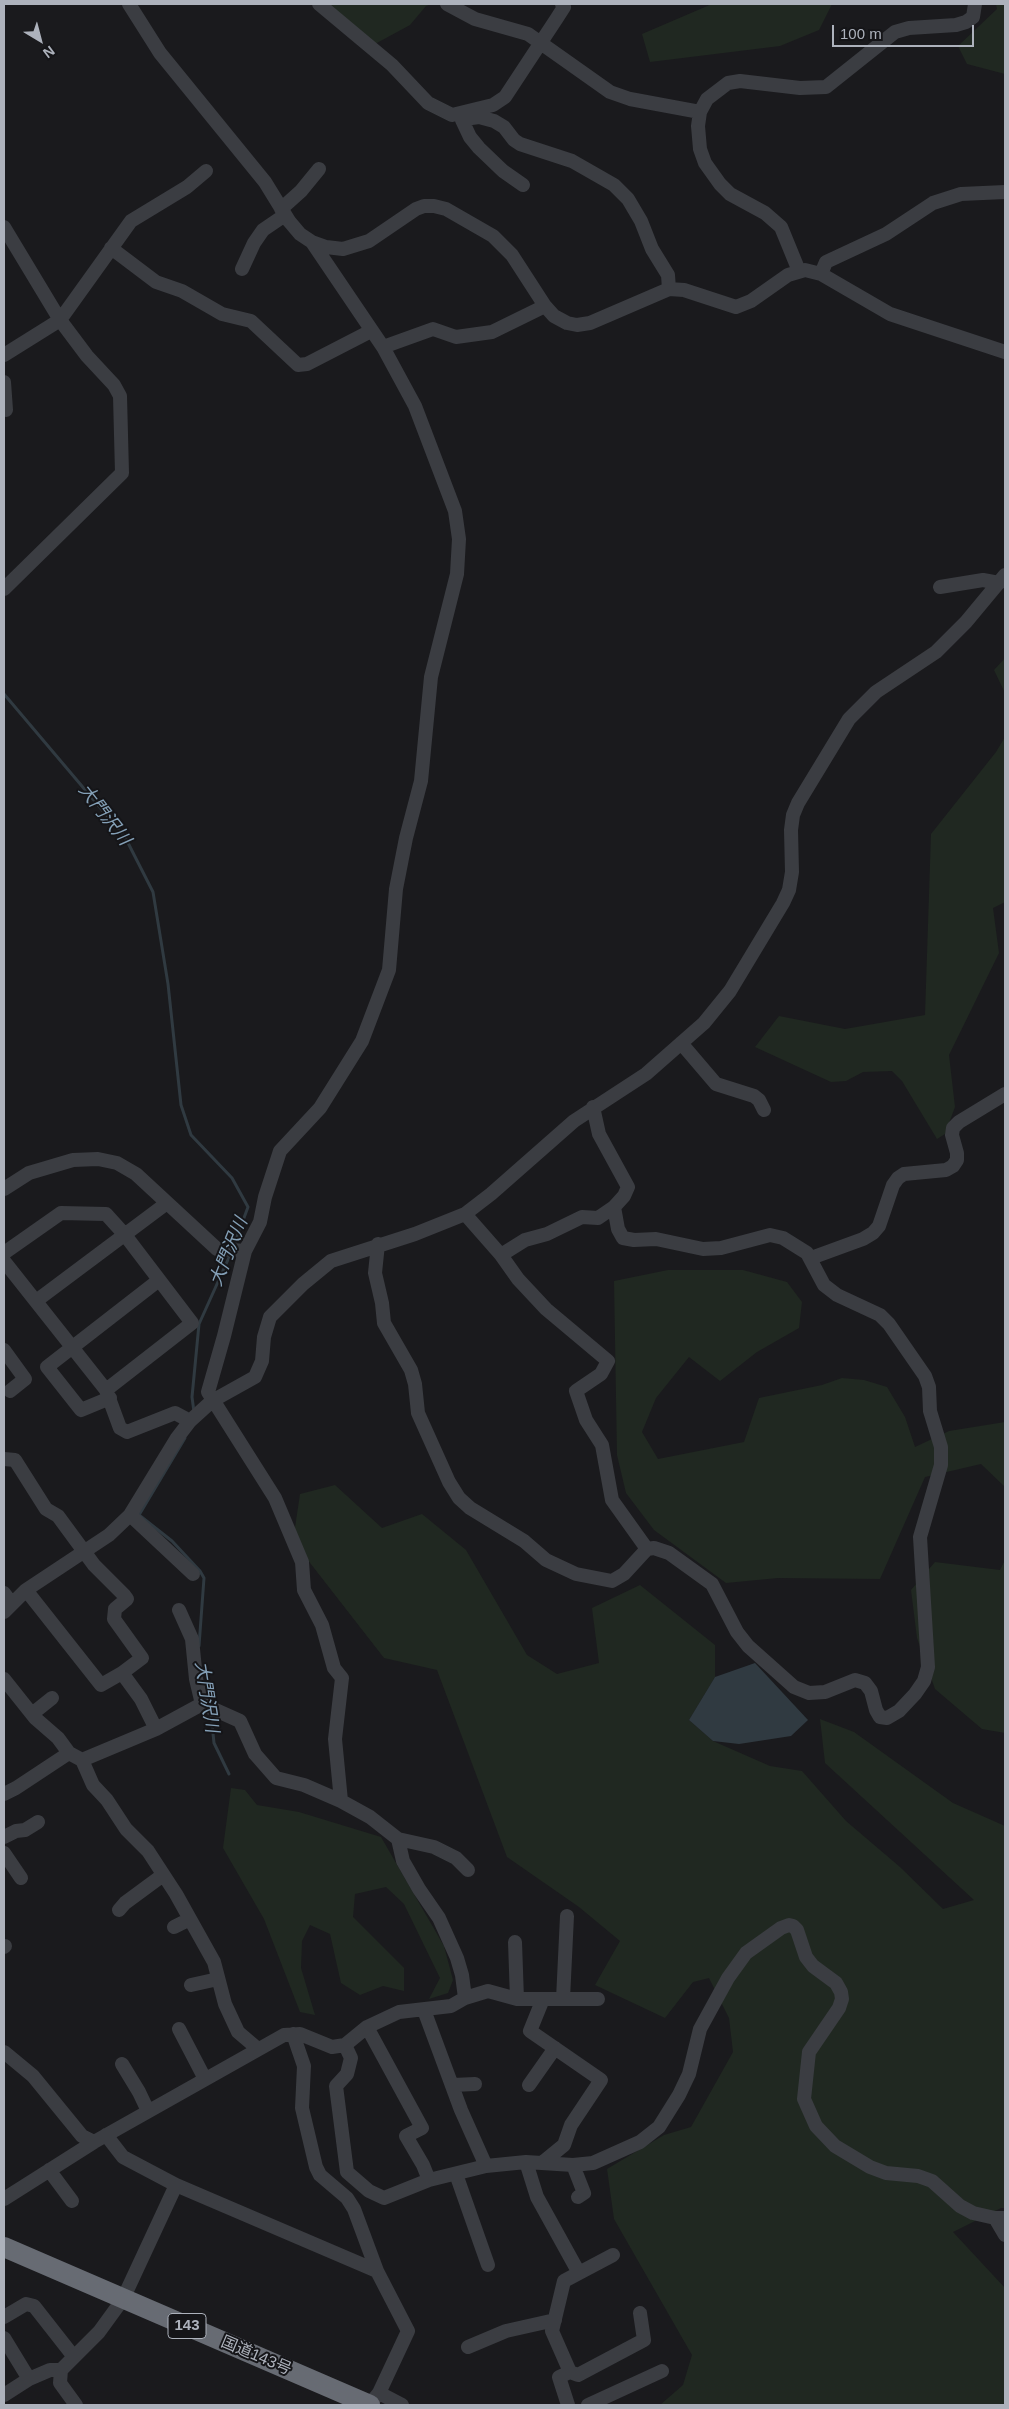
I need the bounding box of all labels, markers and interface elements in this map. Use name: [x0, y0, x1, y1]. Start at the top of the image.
north arrow: [15, 15, 65, 65]
scale bar: [834, 15, 976, 47]
text: 100 m: [840, 25, 882, 42]
text: N: [40, 43, 58, 61]
water label: 大門沢川: [73, 780, 135, 850]
water label: 大門沢川: [206, 1215, 252, 1289]
water label: 大門沢川: [190, 1660, 222, 1734]
road number: 143: [168, 2314, 206, 2338]
street label: 国道143号: [218, 2333, 294, 2379]

